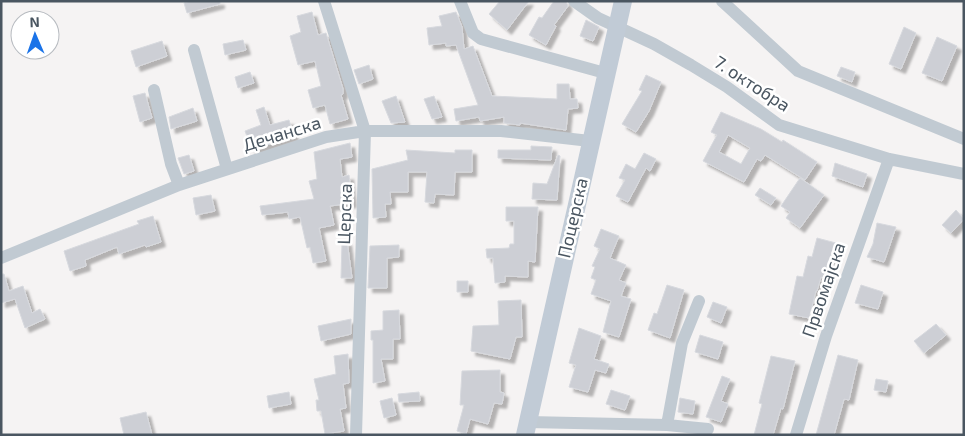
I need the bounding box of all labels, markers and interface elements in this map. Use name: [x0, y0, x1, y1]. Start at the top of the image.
north arrow: [10, 10, 60, 60]
text: N: [29, 13, 40, 30]
street label: 7. октобра: [710, 50, 795, 116]
street label: Дечанска: [240, 111, 323, 155]
street label: Поцерска: [552, 176, 592, 260]
street label: Церска: [332, 183, 356, 245]
street label: Првомајска: [797, 239, 850, 340]

